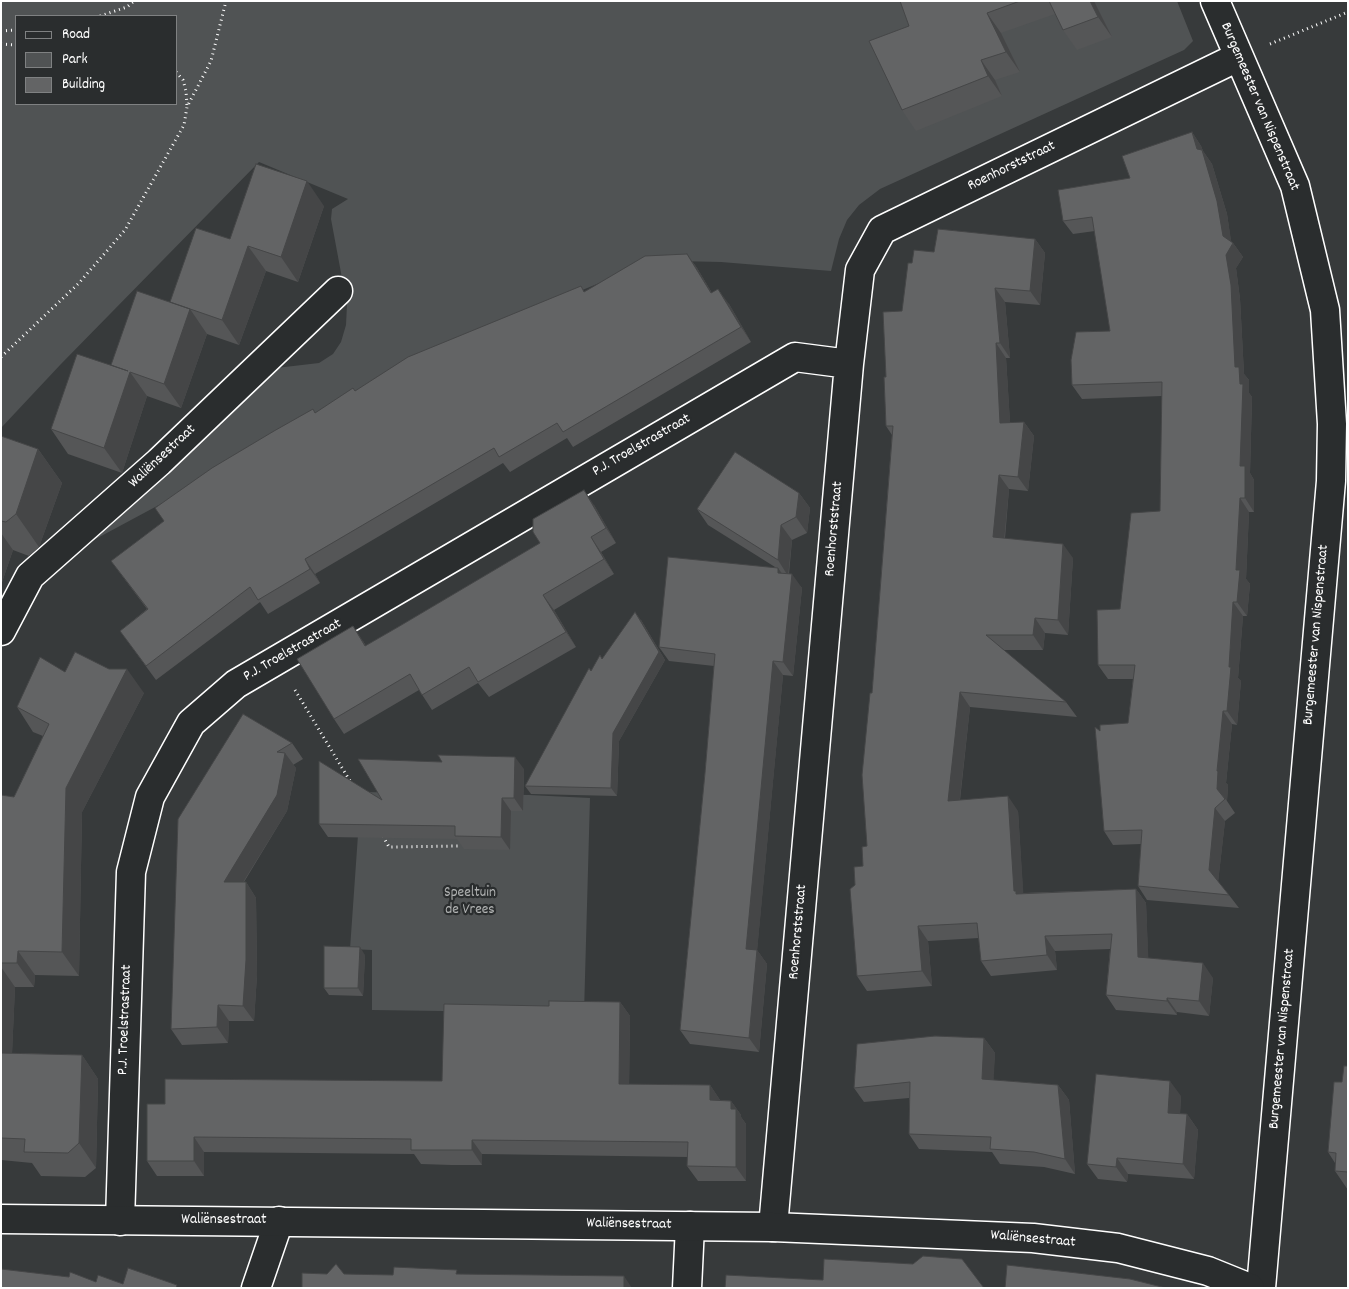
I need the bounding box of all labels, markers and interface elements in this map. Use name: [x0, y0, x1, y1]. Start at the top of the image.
legend: [15, 15, 178, 105]
street label: Burgemeester van Nispenstraat: [1215, 20, 1303, 194]
text: Road: [62, 24, 90, 46]
text: Park: [62, 49, 88, 71]
text: Building: [62, 74, 105, 96]
street label: Roenhorststraat: [965, 138, 1059, 196]
street label: P.J. Troelstrastraat: [590, 411, 694, 481]
street label: Waliënsestraat: [126, 421, 200, 493]
street label: Roenhorststraat: [822, 481, 848, 577]
street label: Burgemeester van Nispenstraat: [1300, 544, 1334, 726]
street label: P.J. Troelstrastraat: [241, 616, 345, 686]
street label: Roenhorststraat: [786, 884, 812, 980]
park label: Speeltuin de Vrees: [444, 885, 496, 920]
street label: Burgemeester van Nispenstraat: [1266, 948, 1300, 1130]
street label: P.J. Troelstrastraat: [115, 964, 137, 1076]
street label: Waliënsestraat: [181, 1212, 267, 1230]
street label: Waliënsestraat: [586, 1215, 672, 1235]
street label: Waliënsestraat: [990, 1227, 1076, 1253]

